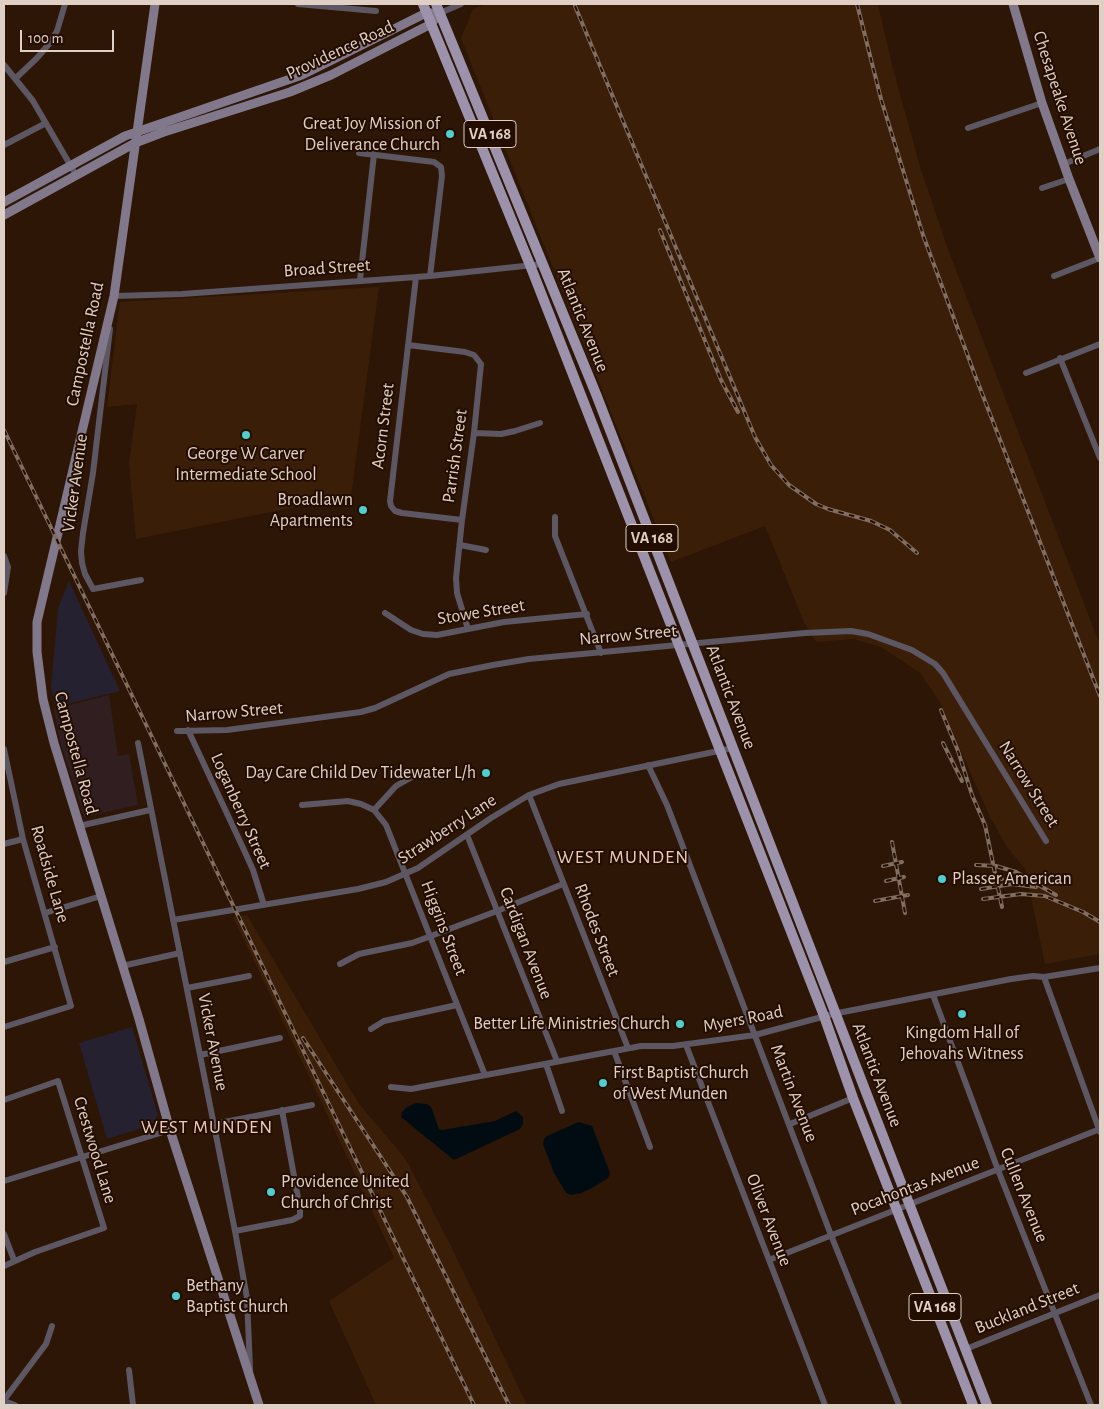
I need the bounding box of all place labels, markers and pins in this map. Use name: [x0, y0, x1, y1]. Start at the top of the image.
place label: Great Joy Mission of Deliverance Church: [303, 113, 440, 156]
marker: Great Joy Mission of Deliverance Church: [444, 128, 456, 140]
marker: George W Carver Intermediate School: [240, 429, 252, 441]
place label: George W Carver Intermediate School: [175, 443, 317, 486]
place label: Broadlawn Apartments: [270, 489, 353, 532]
marker: Broadlawn Apartments: [357, 504, 369, 516]
place label: Day Care Child Dev Tidewater L/h: [245, 762, 476, 784]
marker: Day Care Child Dev Tidewater L/h: [480, 767, 492, 779]
place label: Plasser American: [952, 868, 1072, 890]
marker: Plasser American: [936, 873, 948, 885]
marker: Kingdom Hall of Jehovahs Witness: [956, 1008, 968, 1020]
place label: Better Life Ministries Church: [473, 1013, 670, 1035]
marker: Better Life Ministries Church: [674, 1018, 686, 1030]
place label: Kingdom Hall of Jehovahs Witness: [900, 1022, 1024, 1064]
place label: First Baptist Church of West Munden: [613, 1062, 749, 1104]
marker: First Baptist Church of West Munden: [597, 1077, 609, 1089]
place label: Providence United Church of Christ: [281, 1171, 409, 1214]
marker: Providence United Church of Christ: [265, 1186, 277, 1198]
place label: Bethany Baptist Church: [186, 1275, 288, 1318]
marker: Bethany Baptist Church: [170, 1290, 182, 1302]

